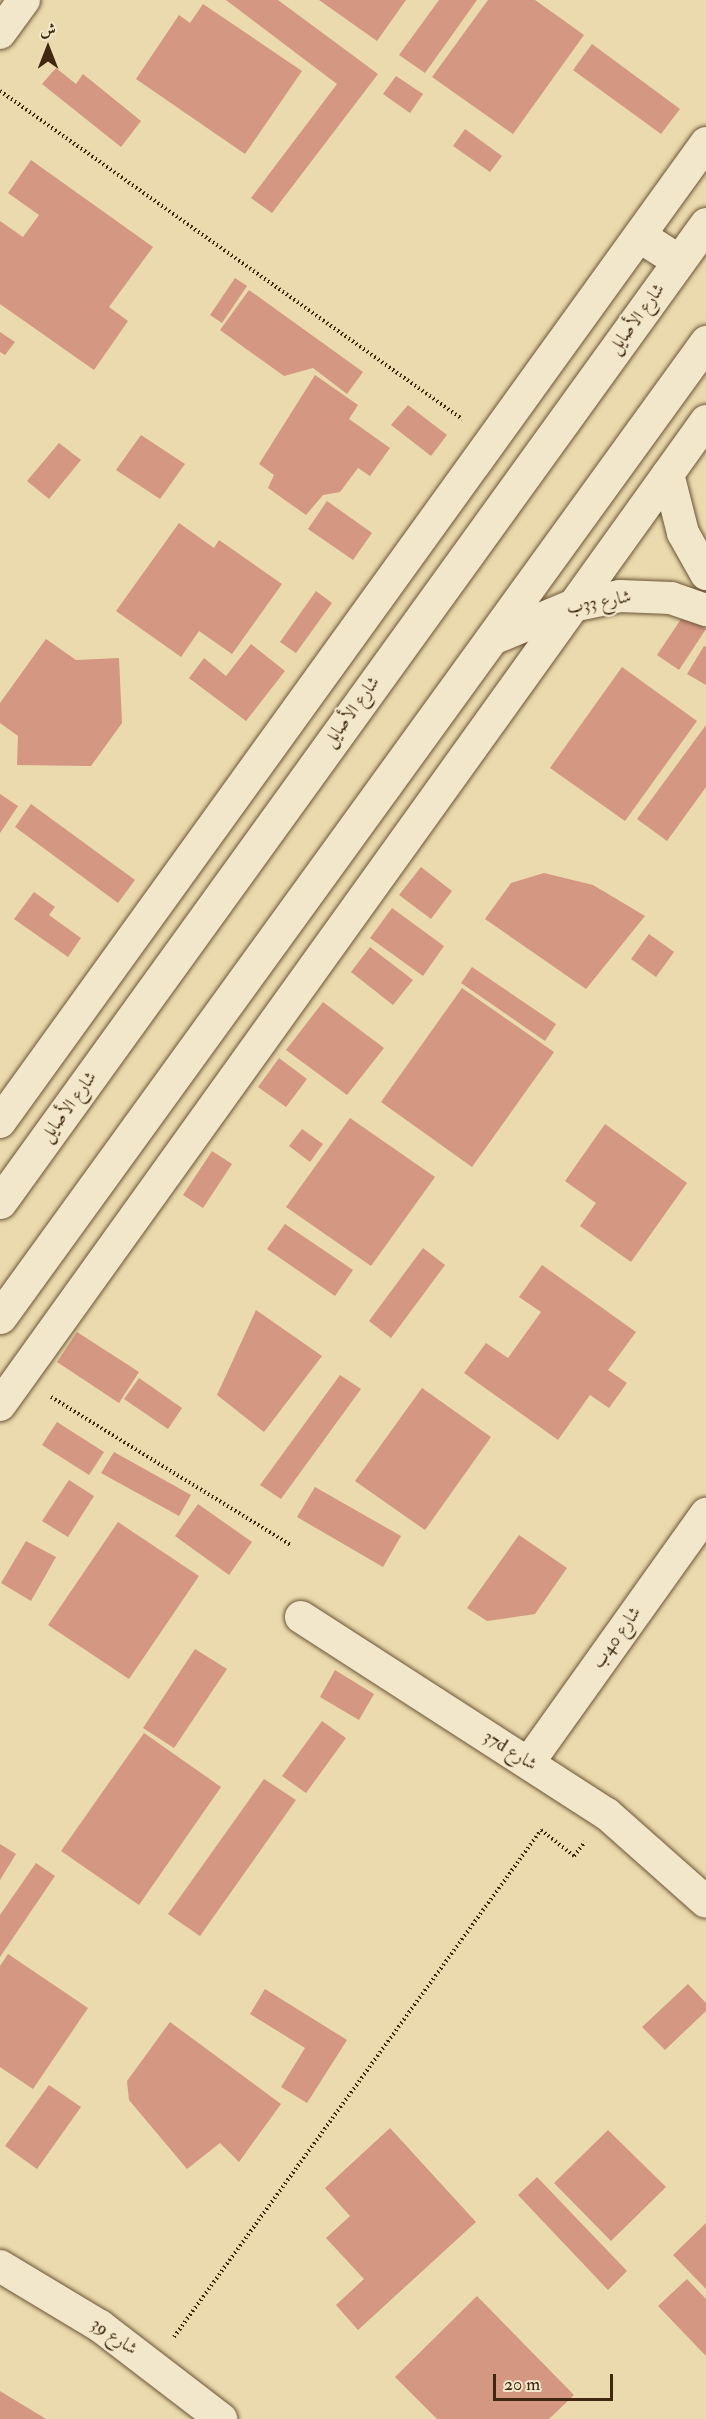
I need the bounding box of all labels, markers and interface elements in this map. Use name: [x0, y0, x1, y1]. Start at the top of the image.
north arrow: [18, 18, 78, 78]
text: ش: [40, 20, 56, 40]
street label: شارع الأصايل: [604, 279, 670, 359]
street label: شارع 33ب: [565, 586, 633, 620]
street label: شارع الأصايل: [319, 672, 385, 752]
street label: شارع الأصايل: [36, 1067, 102, 1147]
street label: شارع 40ب: [588, 1603, 646, 1673]
street label: 37d شارع: [479, 1726, 541, 1776]
street label: شارع 39: [87, 2314, 141, 2360]
scale bar: [496, 2362, 616, 2400]
text: 20 m: [504, 2373, 540, 2396]

